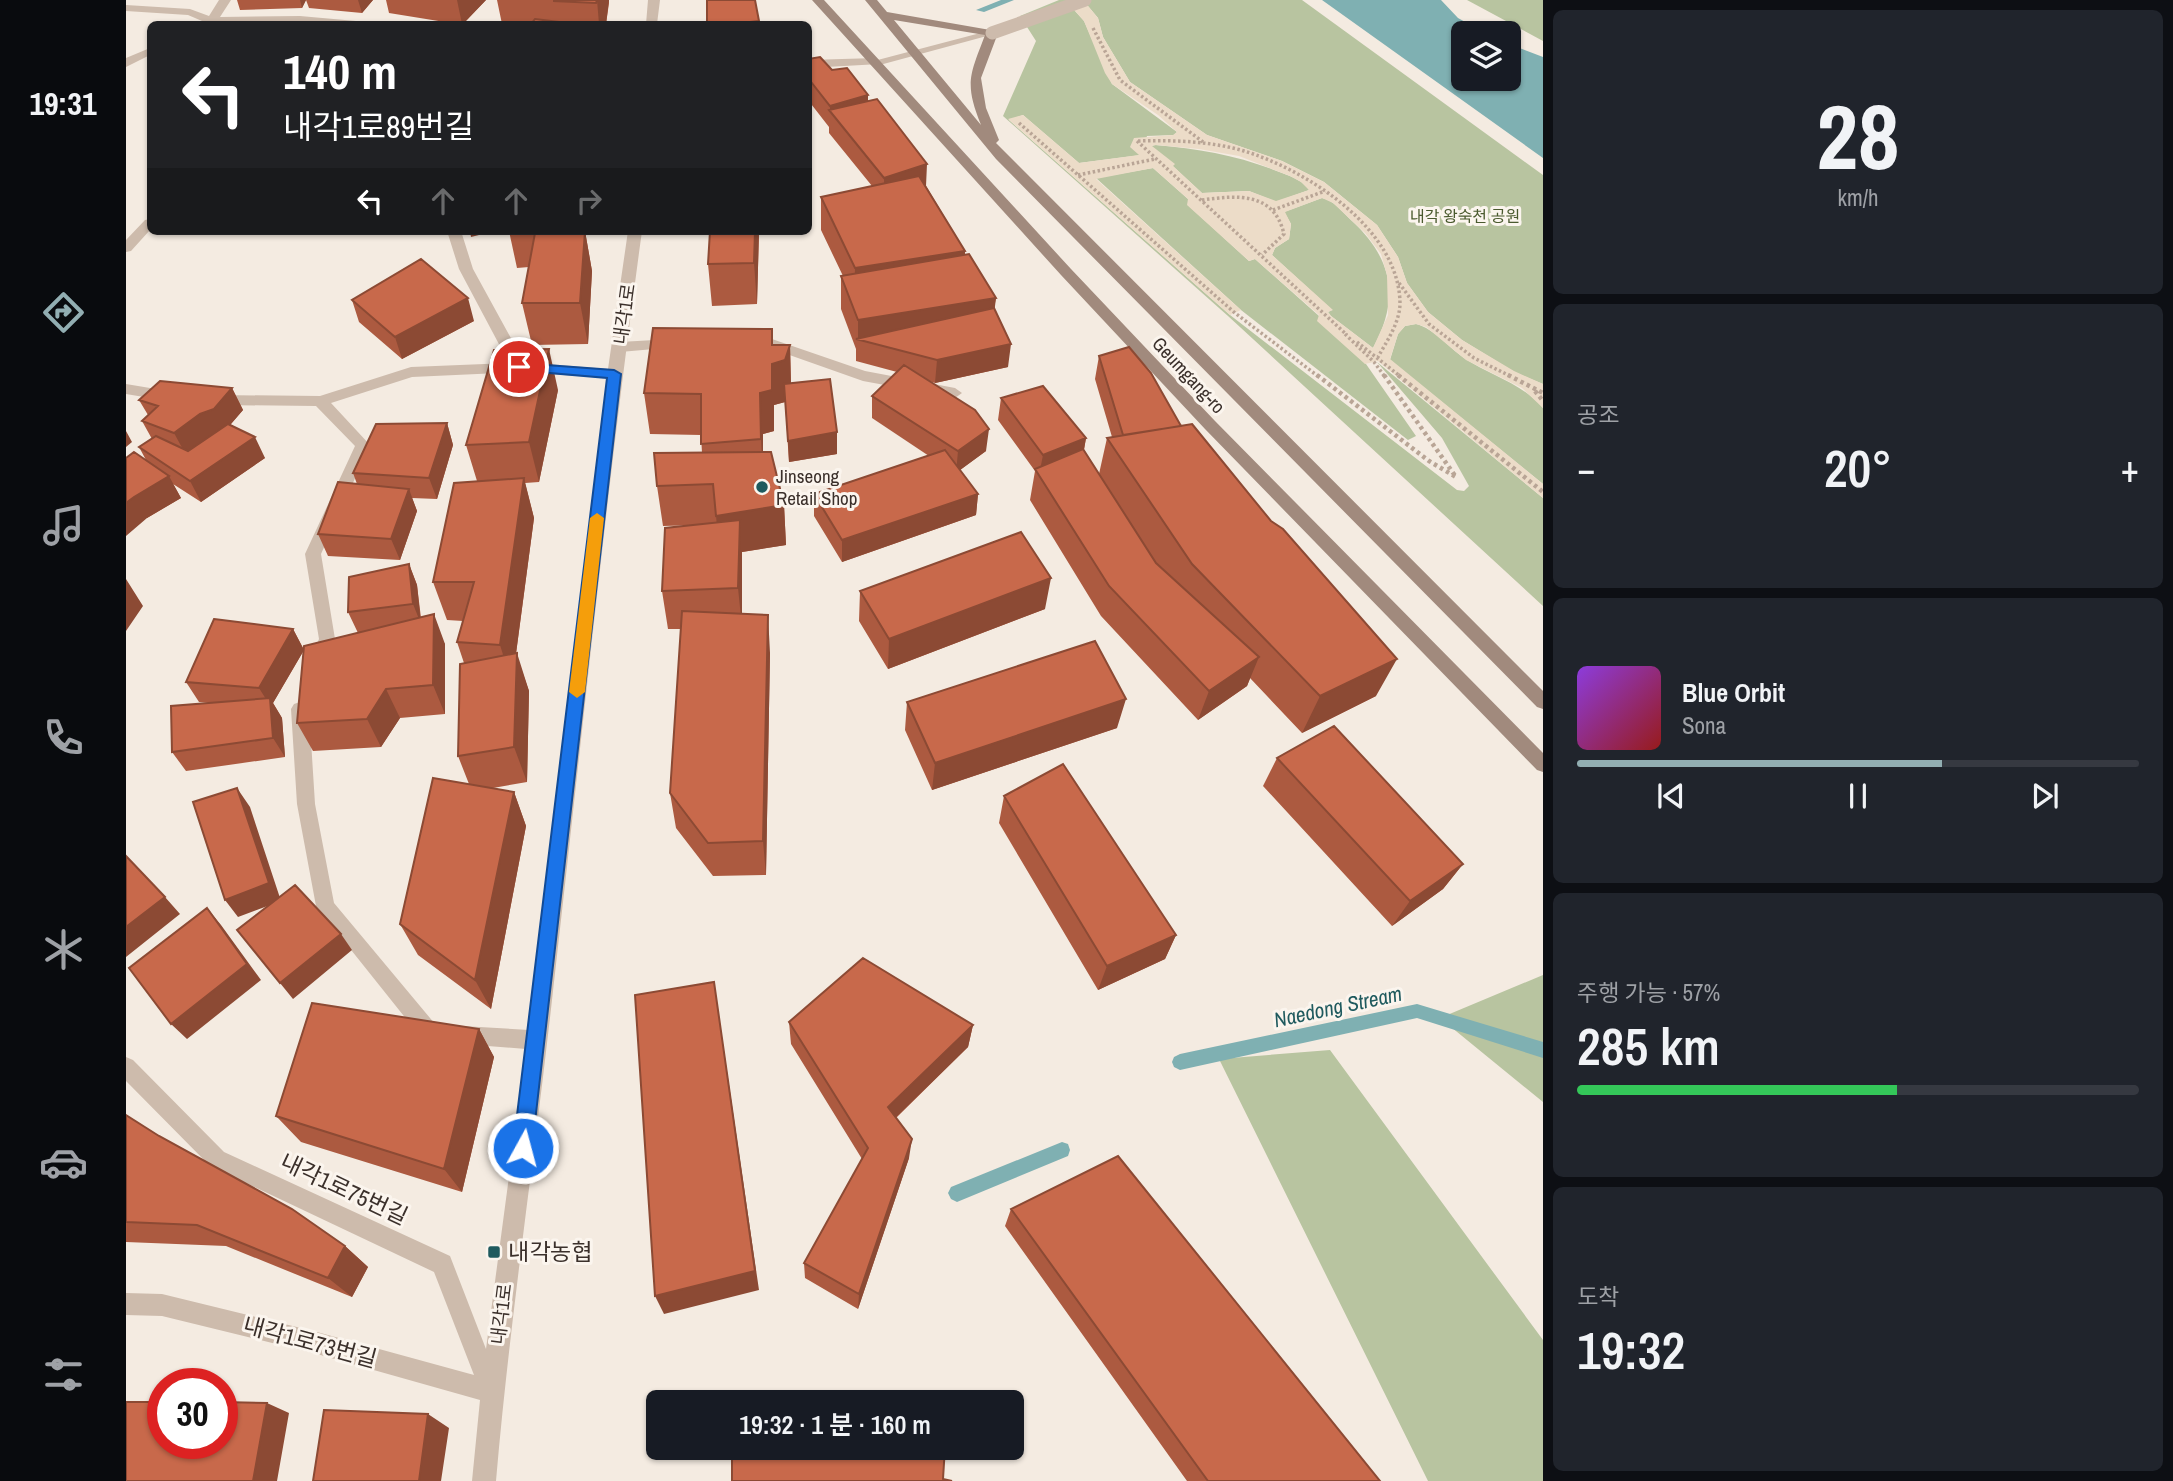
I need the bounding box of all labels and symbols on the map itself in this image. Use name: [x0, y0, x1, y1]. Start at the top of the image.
park label: 내각 왕숙천 공원: [1410, 205, 1520, 227]
street label: 내각1로: [607, 282, 641, 346]
street label: Geumgang-ro: [1147, 331, 1231, 419]
pin: [489, 337, 549, 397]
place label: Jinseong Retail Shop: [776, 463, 857, 511]
marker: Jinseong Retail Shop: [754, 479, 770, 495]
water label: Naedong Stream: [1271, 979, 1405, 1034]
position arrow: [486, 1111, 560, 1185]
street label: 내각1로75번길: [275, 1145, 413, 1232]
place label: 내각농협: [508, 1236, 593, 1267]
marker: 내각농협: [486, 1244, 502, 1260]
street label: 내각1로: [484, 1282, 518, 1346]
street label: 내각1로73번길: [240, 1309, 380, 1374]
speed limit sign: 30: [147, 1368, 238, 1459]

